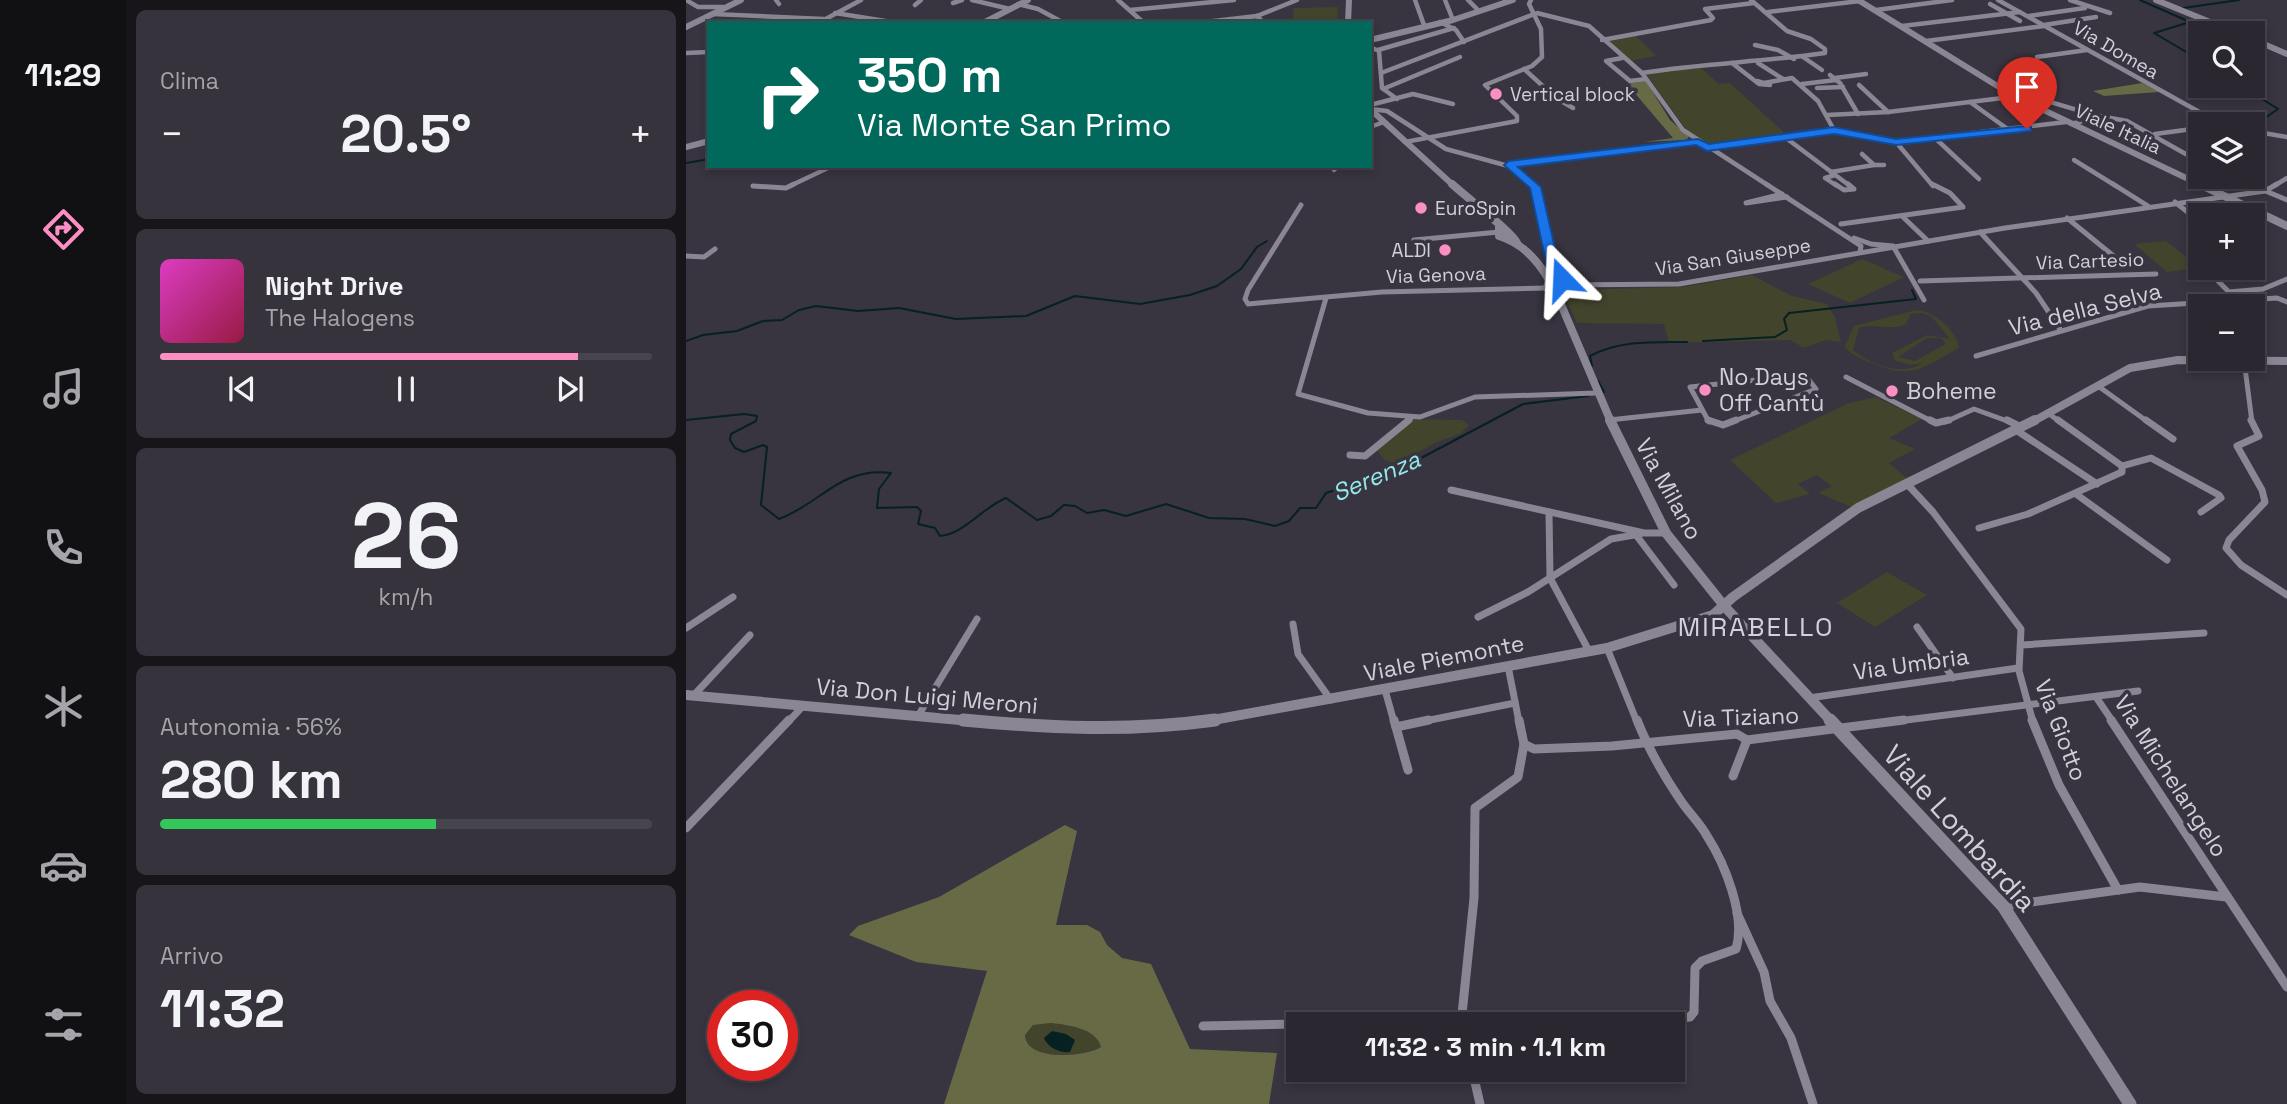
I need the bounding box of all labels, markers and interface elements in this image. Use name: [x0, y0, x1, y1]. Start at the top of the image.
street label: Via Domea: [2069, 15, 2163, 85]
map controls: [2188, 21, 2265, 371]
button: search: [2188, 21, 2265, 98]
text: 350 m: [857, 44, 1002, 106]
icon: right: [742, 49, 833, 140]
text: 11:29: [24, 55, 102, 95]
pin: [1997, 57, 2057, 129]
text: Clima: [160, 66, 219, 96]
icon: arrive: [2008, 68, 2046, 106]
place label: Vertical block: [1510, 82, 1635, 107]
marker: Vertical block: [1488, 86, 1504, 102]
street label: Viale Italia: [2071, 98, 2165, 160]
text: 20.5°: [340, 101, 472, 167]
text: Via Monte San Primo: [857, 105, 1171, 145]
text: −: [160, 110, 184, 158]
text: +: [628, 110, 652, 158]
button: layers: [2188, 112, 2265, 189]
place label: EuroSpin: [1435, 196, 1516, 221]
marker: EuroSpin: [1413, 200, 1429, 216]
button: +: [2188, 203, 2265, 280]
icon: directions: [39, 205, 88, 254]
street label: Via San Giuseppe: [1653, 232, 1813, 282]
place label: ALDI: [1391, 238, 1431, 263]
marker: ALDI: [1437, 242, 1453, 258]
position arrow: [1525, 242, 1599, 316]
street label: Via Cartesio: [2035, 247, 2145, 275]
street label: Via Genova: [1386, 261, 1486, 289]
text: Night Drive: [265, 269, 403, 303]
street label: Via della Selva: [2005, 276, 2165, 342]
button: −: [2188, 294, 2265, 371]
text: The Halogens: [265, 303, 415, 333]
place label: No Days Off Cantù: [1719, 362, 1824, 418]
icon: music: [39, 364, 88, 413]
icon: previous: [223, 370, 261, 408]
icon: pause: [387, 370, 425, 408]
icon: next: [551, 370, 589, 408]
place label: Boheme: [1906, 376, 1997, 406]
marker: No Days Off Cantù: [1697, 382, 1713, 398]
marker: Boheme: [1884, 383, 1900, 399]
street label: Via Milano: [1629, 433, 1709, 545]
water label: Serenza: [1327, 444, 1425, 508]
text: 26: [351, 478, 461, 595]
icon: phone: [39, 523, 88, 572]
text: km/h: [379, 582, 433, 612]
district label: MIRABELLO: [1678, 610, 1834, 644]
street label: Viale Piemonte: [1361, 628, 1527, 688]
street label: Via Umbria: [1851, 641, 1971, 687]
street label: Via Don Luigi Meroni: [815, 671, 1039, 721]
street label: Via Giotto: [2028, 675, 2094, 785]
icon: climate: [39, 682, 88, 731]
street label: Via Michelangelo: [2107, 689, 2235, 863]
street label: Via Tiziano: [1682, 700, 1800, 734]
text: Autonomia · 56%: [160, 712, 342, 742]
street label: Viale Lombardia: [1875, 737, 2045, 919]
text: 280 km: [160, 747, 343, 813]
icon: car: [39, 841, 88, 890]
text: Arrivo: [160, 941, 224, 971]
text: 11:32: [160, 976, 285, 1042]
speed limit sign: 30: [707, 990, 798, 1081]
icon: filters: [39, 1000, 88, 1049]
text: 11:32 · 3 min · 1.1 km: [1365, 1030, 1606, 1064]

